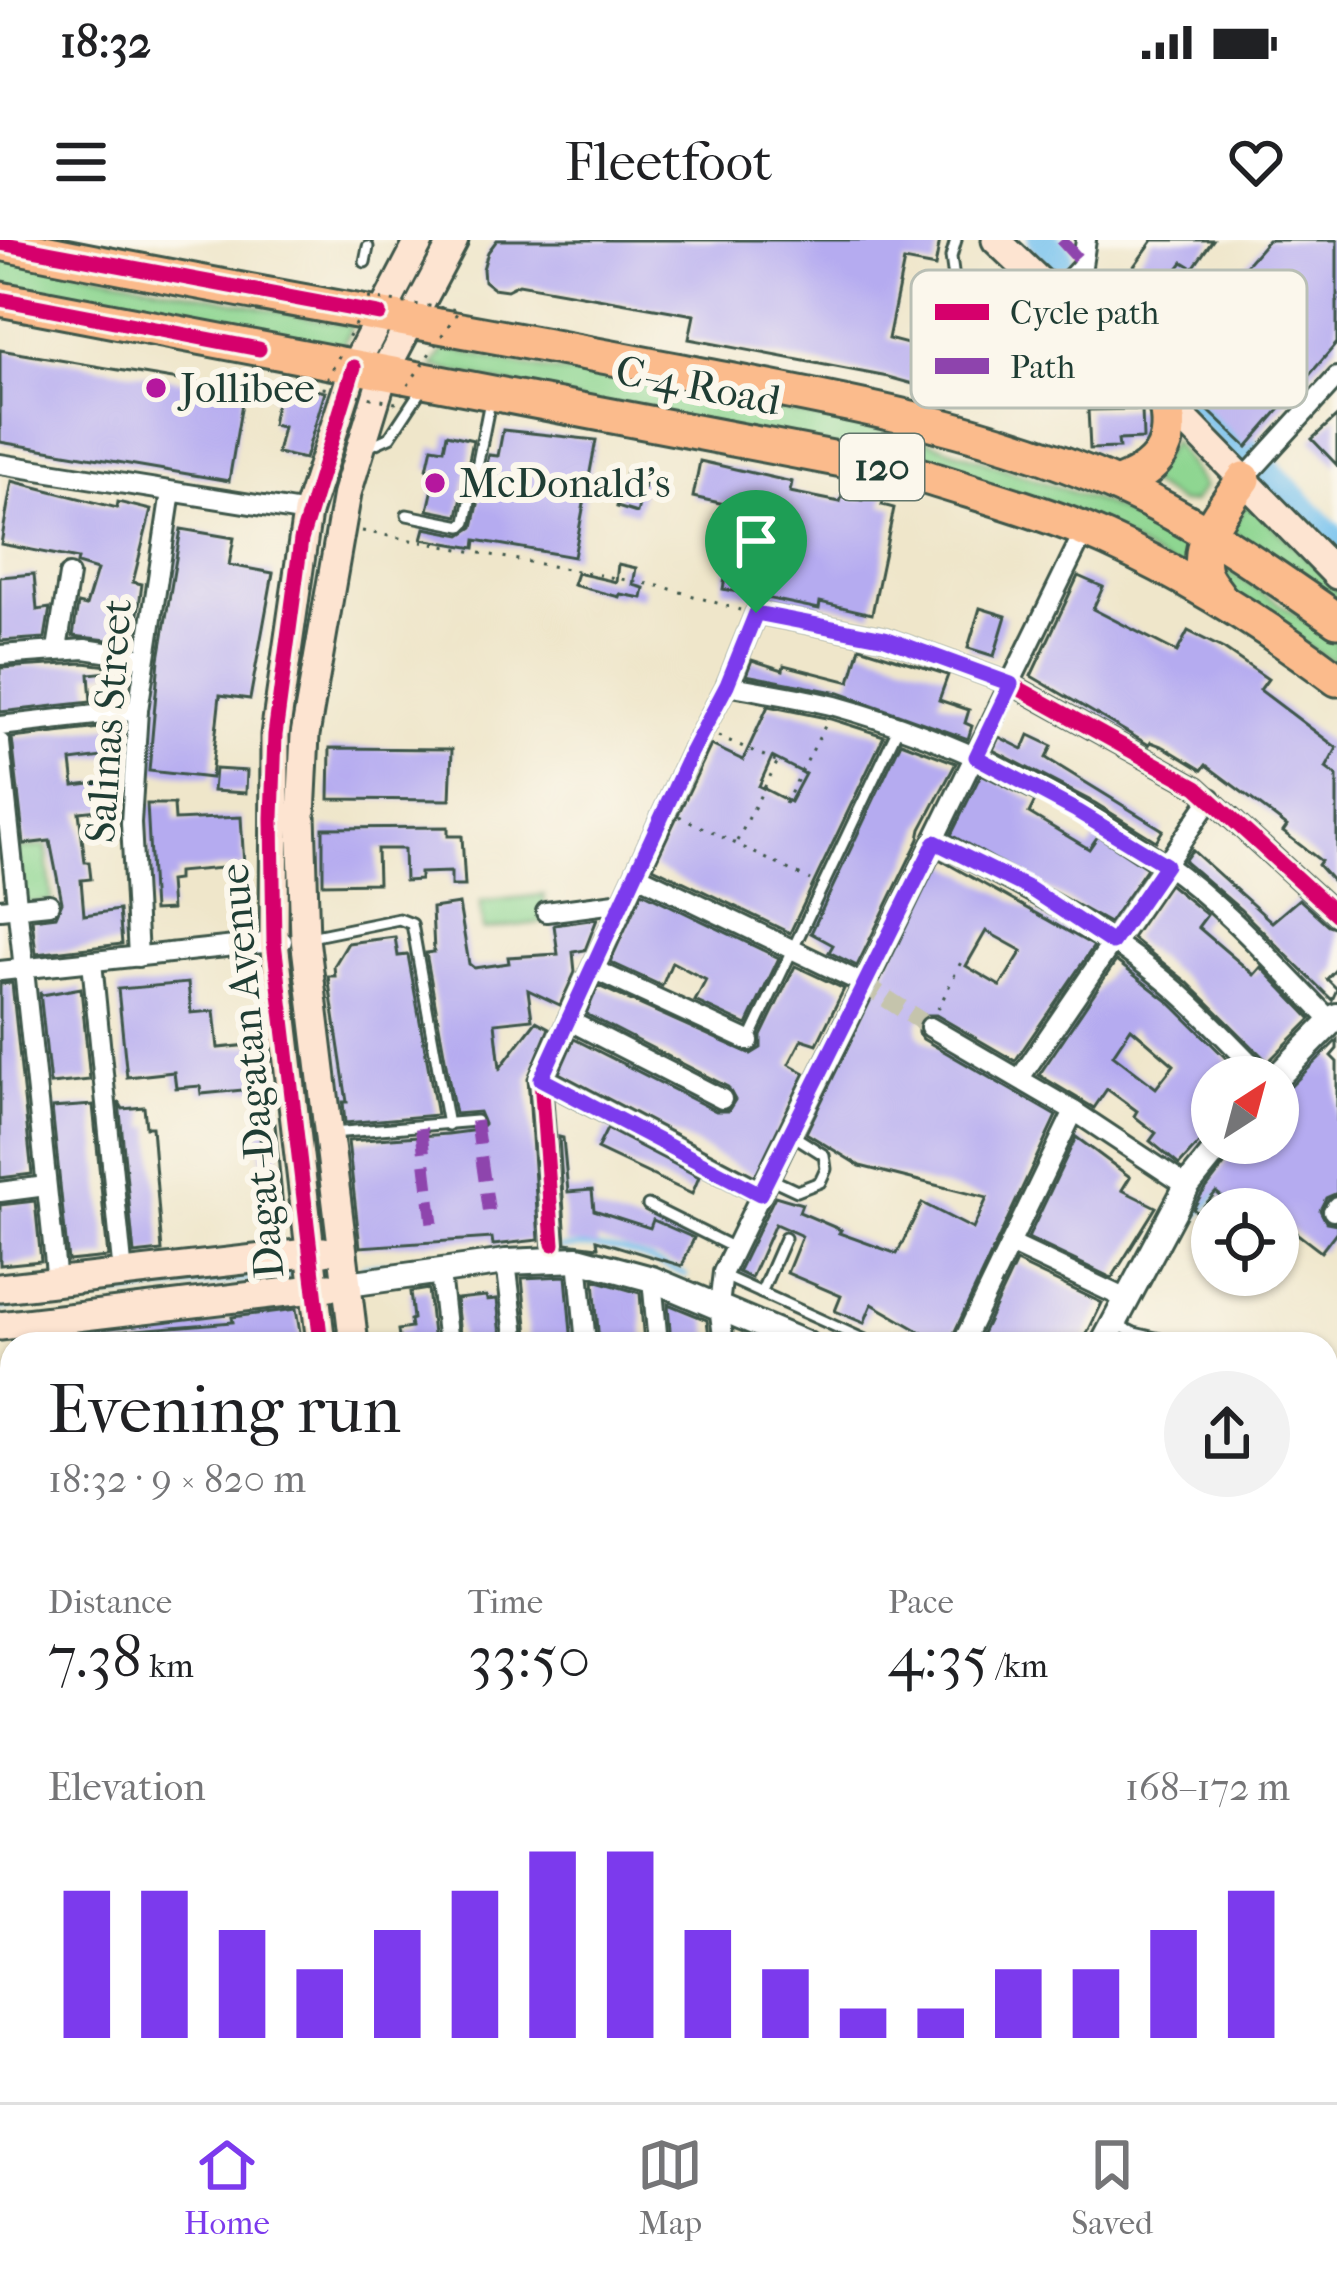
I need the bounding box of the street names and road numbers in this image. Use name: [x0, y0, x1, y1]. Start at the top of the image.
street label: C-4 Road: [612, 346, 785, 426]
road number: 120: [840, 434, 924, 500]
street label: Salinas Street: [76, 597, 142, 845]
street label: Dagat-Dagatan Avenue: [209, 862, 295, 1280]

